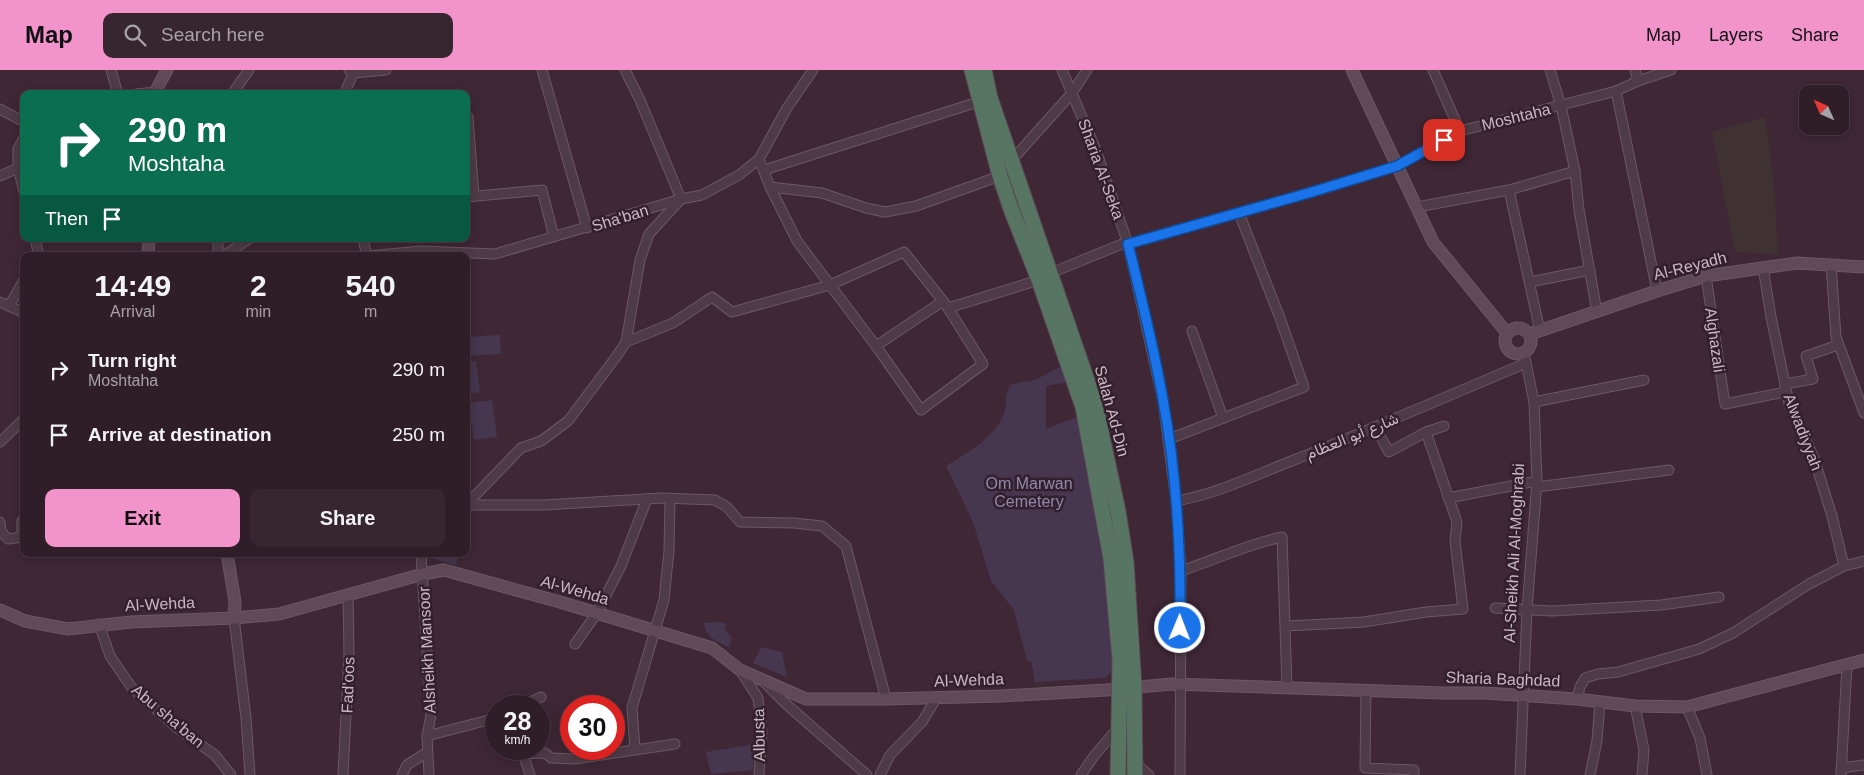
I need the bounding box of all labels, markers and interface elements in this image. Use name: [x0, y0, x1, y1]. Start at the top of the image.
search box: [103, 13, 453, 58]
text: Map: [25, 21, 73, 48]
icon: search: [121, 21, 149, 49]
text: Search here: [161, 24, 265, 45]
text: Map: [1646, 25, 1681, 45]
text: Layers: [1709, 25, 1763, 45]
text: Share: [1791, 25, 1839, 45]
north arrow: [1799, 85, 1849, 135]
map controls: [1799, 85, 1849, 135]
street label: Moshtaha: [1480, 100, 1552, 134]
icon: right: [45, 110, 110, 175]
text: 290 m: [128, 110, 227, 149]
street label: Sharia Al-Seka: [1075, 116, 1127, 222]
pin: [1423, 119, 1465, 161]
icon: arrive: [1430, 126, 1458, 154]
text: Moshtaha: [128, 151, 225, 176]
street label: Sha'ban: [590, 201, 650, 235]
icon: arrive: [98, 205, 126, 233]
text: Then: [45, 208, 88, 229]
street label: Al-Reyadh: [1652, 249, 1728, 283]
text: 14:49: [94, 269, 171, 302]
text: 2: [250, 269, 267, 302]
text: 540: [346, 269, 396, 302]
text: Arrival: [110, 303, 155, 320]
text: min: [245, 303, 271, 320]
text: m: [364, 303, 377, 320]
street label: Alghazali: [1702, 307, 1728, 373]
text: Turn right: [88, 350, 176, 371]
icon: right: [45, 356, 73, 384]
text: 290 m: [392, 359, 445, 380]
street label: Salah Ad-Din: [1092, 364, 1132, 458]
text: Moshtaha: [88, 372, 158, 389]
street label: Alwadiyyah: [1781, 391, 1825, 473]
street label: شارع أبو العظام: [1303, 410, 1402, 465]
icon: arrive: [45, 421, 73, 449]
text: Arrive at destination: [88, 424, 272, 445]
text: 250 m: [392, 424, 445, 445]
street label: Al-Sheikh Ali Al-Moghrabi: [1501, 463, 1527, 643]
park label: Om Marwan Cemetery: [985, 475, 1073, 510]
button: Exit: [45, 489, 240, 547]
button: Share: [250, 489, 445, 547]
street label: Al-Wehda: [539, 572, 611, 608]
street label: Alsheikh Mansoor: [415, 585, 439, 714]
street label: Al-Wehda: [125, 594, 195, 614]
position arrow: [1153, 601, 1205, 653]
street label: Fad'oos: [339, 657, 357, 713]
street label: Sharia Baghdad: [1445, 669, 1561, 689]
street label: Al-Wehda: [934, 670, 1004, 690]
street label: Abu sha'ban: [129, 681, 207, 751]
speed limit sign: 30: [560, 695, 625, 760]
text: 28: [504, 707, 531, 735]
street label: Albusta: [750, 708, 768, 762]
text: km/h: [504, 733, 531, 747]

